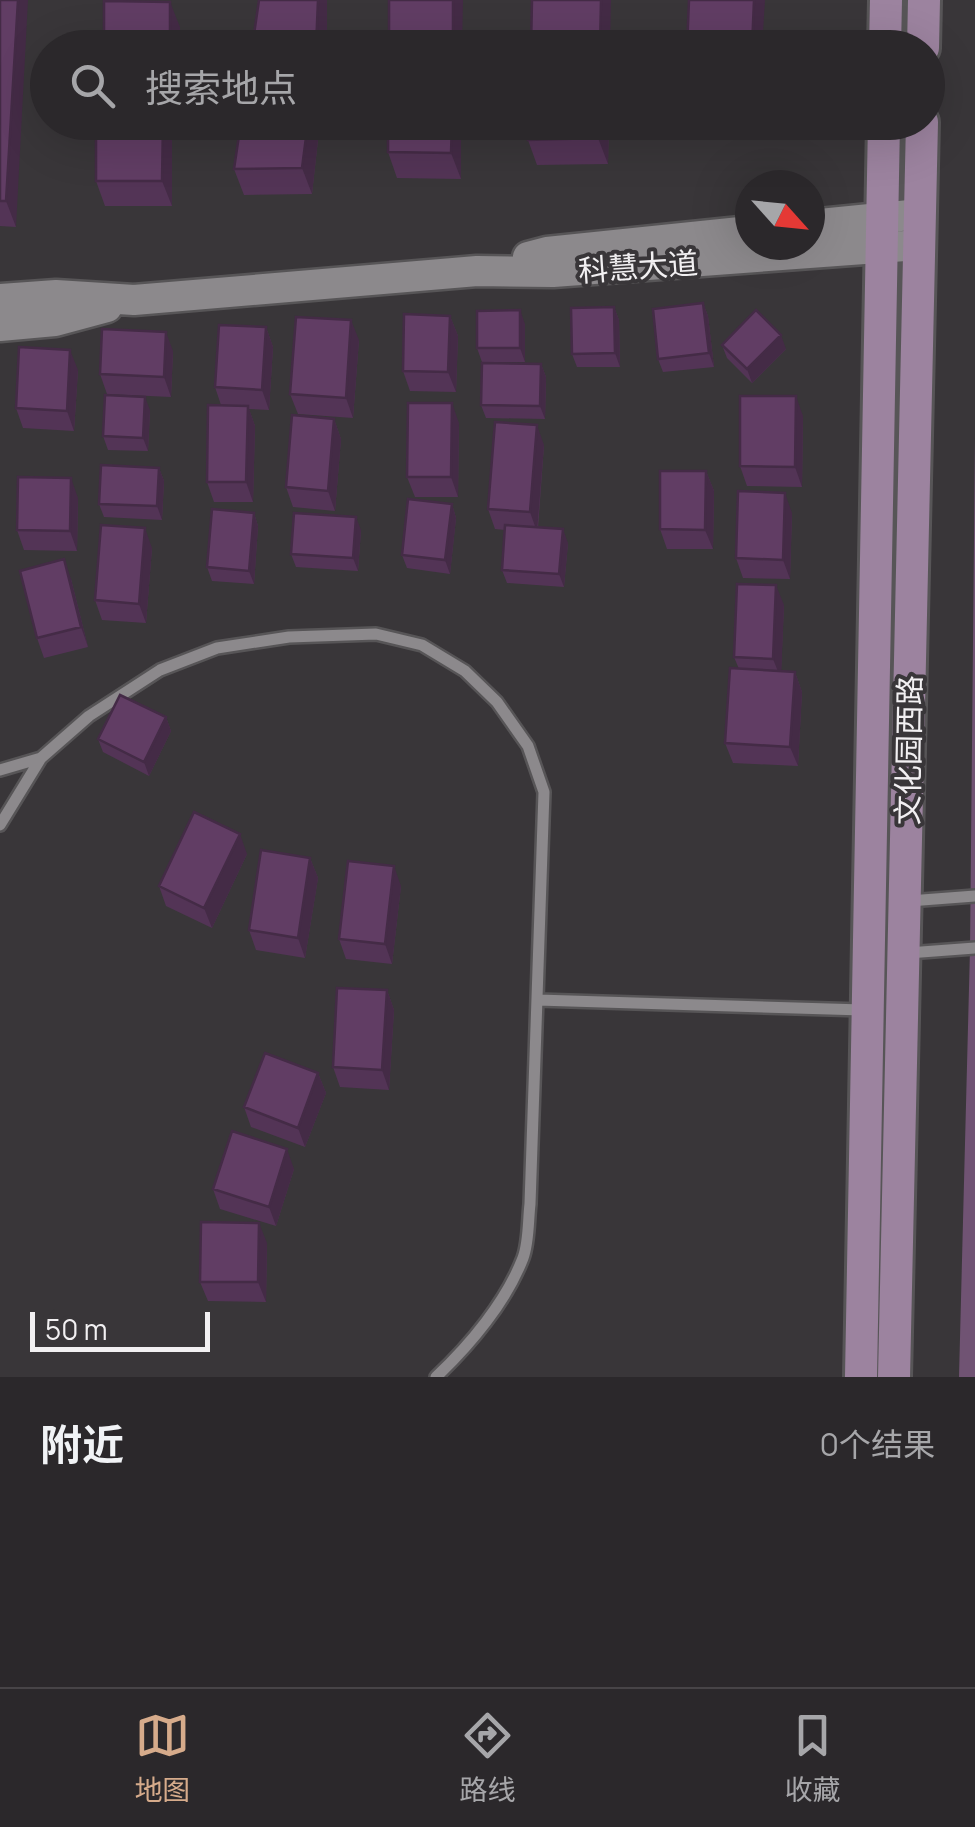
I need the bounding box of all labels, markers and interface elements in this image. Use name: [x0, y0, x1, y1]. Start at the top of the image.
search box: [30, 30, 945, 140]
icon: search: [65, 58, 120, 113]
text: 搜索地点: [145, 61, 297, 113]
north arrow: [735, 170, 825, 260]
street label: 科慧大道: [577, 241, 699, 291]
street label: 文化园西路: [886, 675, 930, 825]
scale bar: [30, 1307, 210, 1352]
text: 50 m: [45, 1310, 108, 1348]
text: 附近: [40, 1415, 124, 1473]
text: 0个结果: [819, 1422, 935, 1466]
tab: 地图: [134, 1708, 191, 1808]
tab: 路线: [459, 1708, 516, 1808]
tab: 收藏: [784, 1708, 841, 1808]

